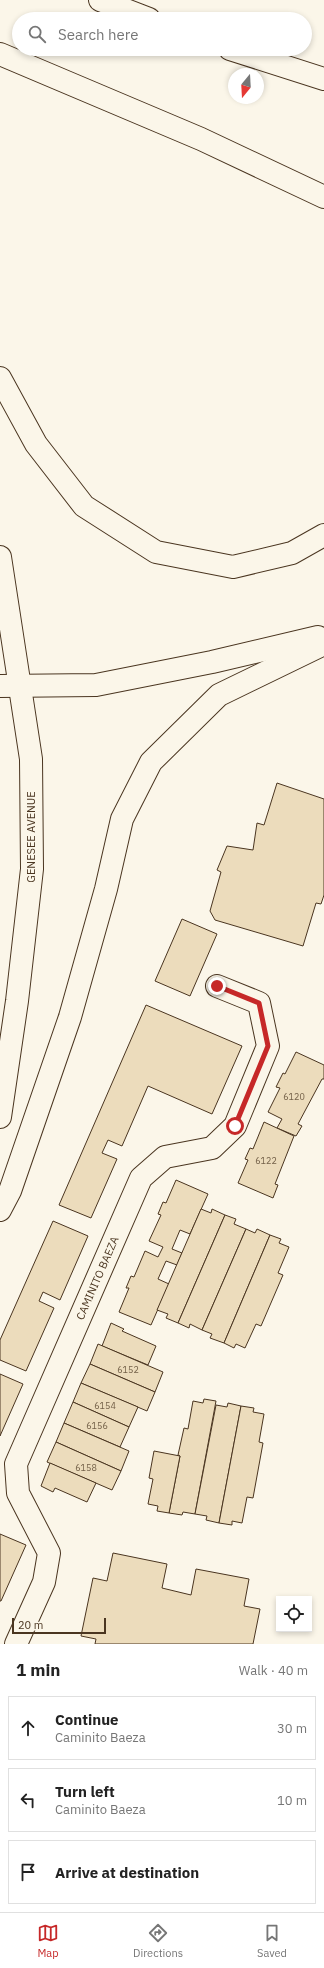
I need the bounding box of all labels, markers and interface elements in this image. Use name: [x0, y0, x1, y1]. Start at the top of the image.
search box: [12, 12, 312, 56]
icon: search: [26, 23, 48, 45]
text: Search here: [58, 25, 138, 44]
north arrow: [228, 68, 264, 104]
street label: GENESEE AVENUE: [24, 791, 38, 883]
route end: [208, 977, 226, 995]
house number: 6120: [283, 1091, 305, 1102]
route start: [226, 1117, 244, 1135]
house number: 6122: [255, 1155, 277, 1166]
street label: CAMINITO BAEZA: [73, 1234, 122, 1322]
house number: 6152: [117, 1364, 139, 1375]
house number: 6154: [94, 1400, 116, 1411]
house number: 6156: [86, 1420, 108, 1431]
house number: 6158: [75, 1462, 97, 1473]
map controls: [276, 1596, 312, 1632]
button: locate: [276, 1596, 312, 1632]
scale bar: [12, 1616, 106, 1635]
text: 20 m: [18, 1618, 43, 1632]
text: 1 min: [16, 1659, 60, 1681]
text: Walk · 40 m: [239, 1662, 308, 1679]
text: Continue: [55, 1710, 119, 1729]
icon: ahead: [17, 1717, 39, 1739]
text: 30 m: [277, 1720, 307, 1737]
text: Caminito Baeza: [55, 1729, 146, 1746]
text: Turn left: [55, 1782, 115, 1801]
icon: left: [17, 1789, 39, 1811]
text: 10 m: [277, 1792, 307, 1809]
text: Caminito Baeza: [55, 1801, 146, 1818]
icon: arrive: [17, 1861, 39, 1883]
text: Arrive at destination: [55, 1863, 199, 1882]
tab: Map: [37, 1922, 59, 1960]
tab: Directions: [133, 1922, 183, 1960]
tab: Saved: [257, 1922, 287, 1960]

